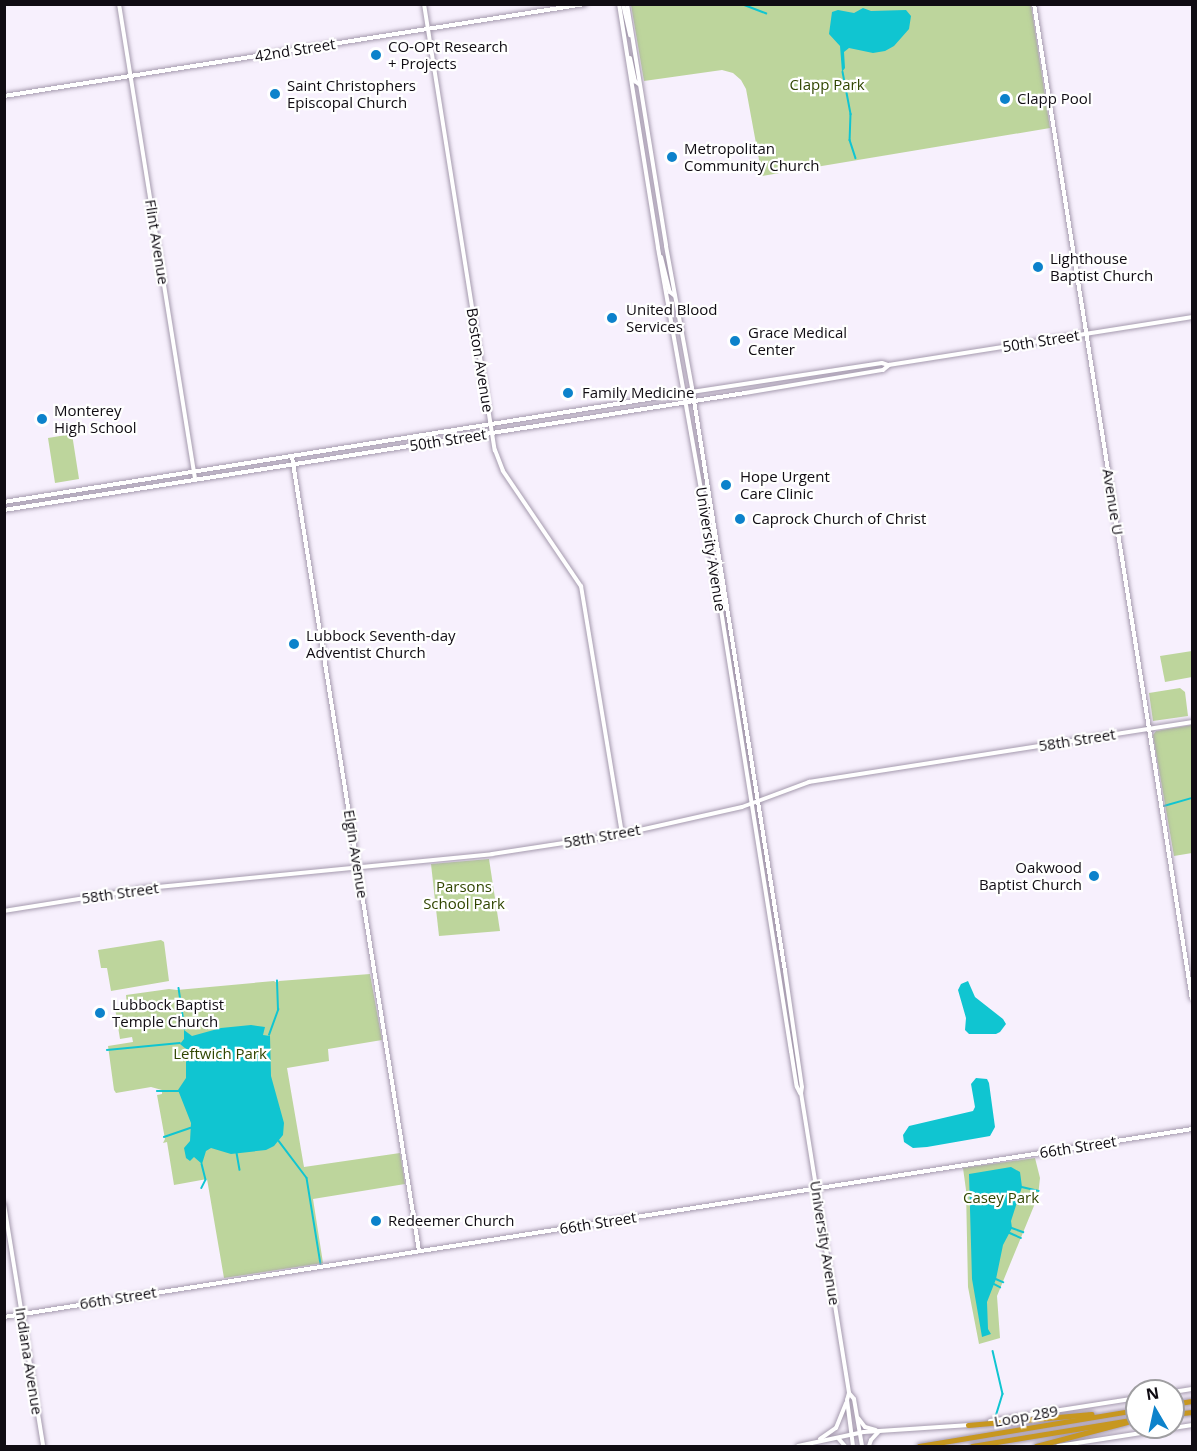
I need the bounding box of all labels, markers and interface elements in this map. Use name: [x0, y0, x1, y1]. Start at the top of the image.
street label: 42nd Street: [253, 35, 337, 65]
place label: CO-OPt Research + Projects: [388, 37, 508, 72]
marker: CO-OPt Research + Projects: [369, 48, 383, 62]
place label: Saint Christophers Episcopal Church: [287, 76, 416, 111]
park label: Clapp Park: [789, 76, 865, 94]
marker: Saint Christophers Episcopal Church: [268, 87, 282, 101]
place label: Clapp Pool: [1017, 90, 1092, 108]
marker: Clapp Pool: [998, 92, 1012, 106]
place label: Metropolitan Community Church: [684, 139, 820, 174]
marker: Metropolitan Community Church: [665, 150, 679, 164]
street label: Flint Avenue: [141, 198, 173, 286]
place label: Lighthouse Baptist Church: [1050, 249, 1153, 284]
marker: Lighthouse Baptist Church: [1031, 260, 1045, 274]
place label: United Blood Services: [626, 300, 717, 335]
street label: Boston Avenue: [463, 306, 497, 414]
marker: United Blood Services: [603, 309, 621, 327]
place label: Grace Medical Center: [748, 323, 847, 358]
street label: 50th Street: [1001, 326, 1081, 356]
marker: Grace Medical Center: [726, 332, 744, 350]
marker: Family Medicine: [559, 384, 577, 402]
place label: Family Medicine: [582, 384, 694, 402]
place label: Monterey High School: [54, 401, 137, 436]
marker: Monterey High School: [35, 412, 49, 426]
street label: 50th Street: [408, 425, 488, 455]
place label: Hope Urgent Care Clinic: [740, 467, 830, 502]
street label: Avenue U: [1099, 467, 1127, 537]
marker: Hope Urgent Care Clinic: [717, 476, 735, 494]
street label: University Avenue: [692, 485, 730, 613]
place label: Caprock Church of Christ: [752, 510, 926, 528]
marker: Caprock Church of Christ: [733, 512, 747, 526]
place label: Lubbock Seventh-day Adventist Church: [306, 626, 456, 661]
marker: Lubbock Seventh-day Adventist Church: [287, 637, 301, 651]
street label: 58th Street: [1037, 725, 1117, 755]
street label: Elgin Avenue: [340, 808, 372, 900]
street label: 58th Street: [562, 820, 642, 852]
place label: Oakwood Baptist Church: [979, 858, 1082, 893]
marker: Oakwood Baptist Church: [1087, 869, 1101, 883]
park label: Parsons School Park: [423, 877, 505, 912]
street label: 58th Street: [80, 879, 160, 907]
place label: Lubbock Baptist Temple Church: [112, 995, 224, 1030]
marker: Lubbock Baptist Temple Church: [93, 1006, 107, 1020]
park label: Leftwich Park: [173, 1045, 267, 1063]
street label: 66th Street: [1038, 1132, 1118, 1162]
street label: University Avenue: [806, 1179, 844, 1307]
park label: Casey Park: [963, 1189, 1039, 1207]
street label: 66th Street: [558, 1208, 638, 1238]
place label: Redeemer Church: [388, 1212, 514, 1230]
marker: Redeemer Church: [369, 1214, 383, 1228]
street label: 66th Street: [78, 1283, 158, 1313]
street label: Indiana Avenue: [12, 1306, 46, 1416]
north arrow: [1125, 1379, 1185, 1439]
text: N: [1144, 1381, 1161, 1405]
street label: Loop 289: [993, 1402, 1059, 1430]

